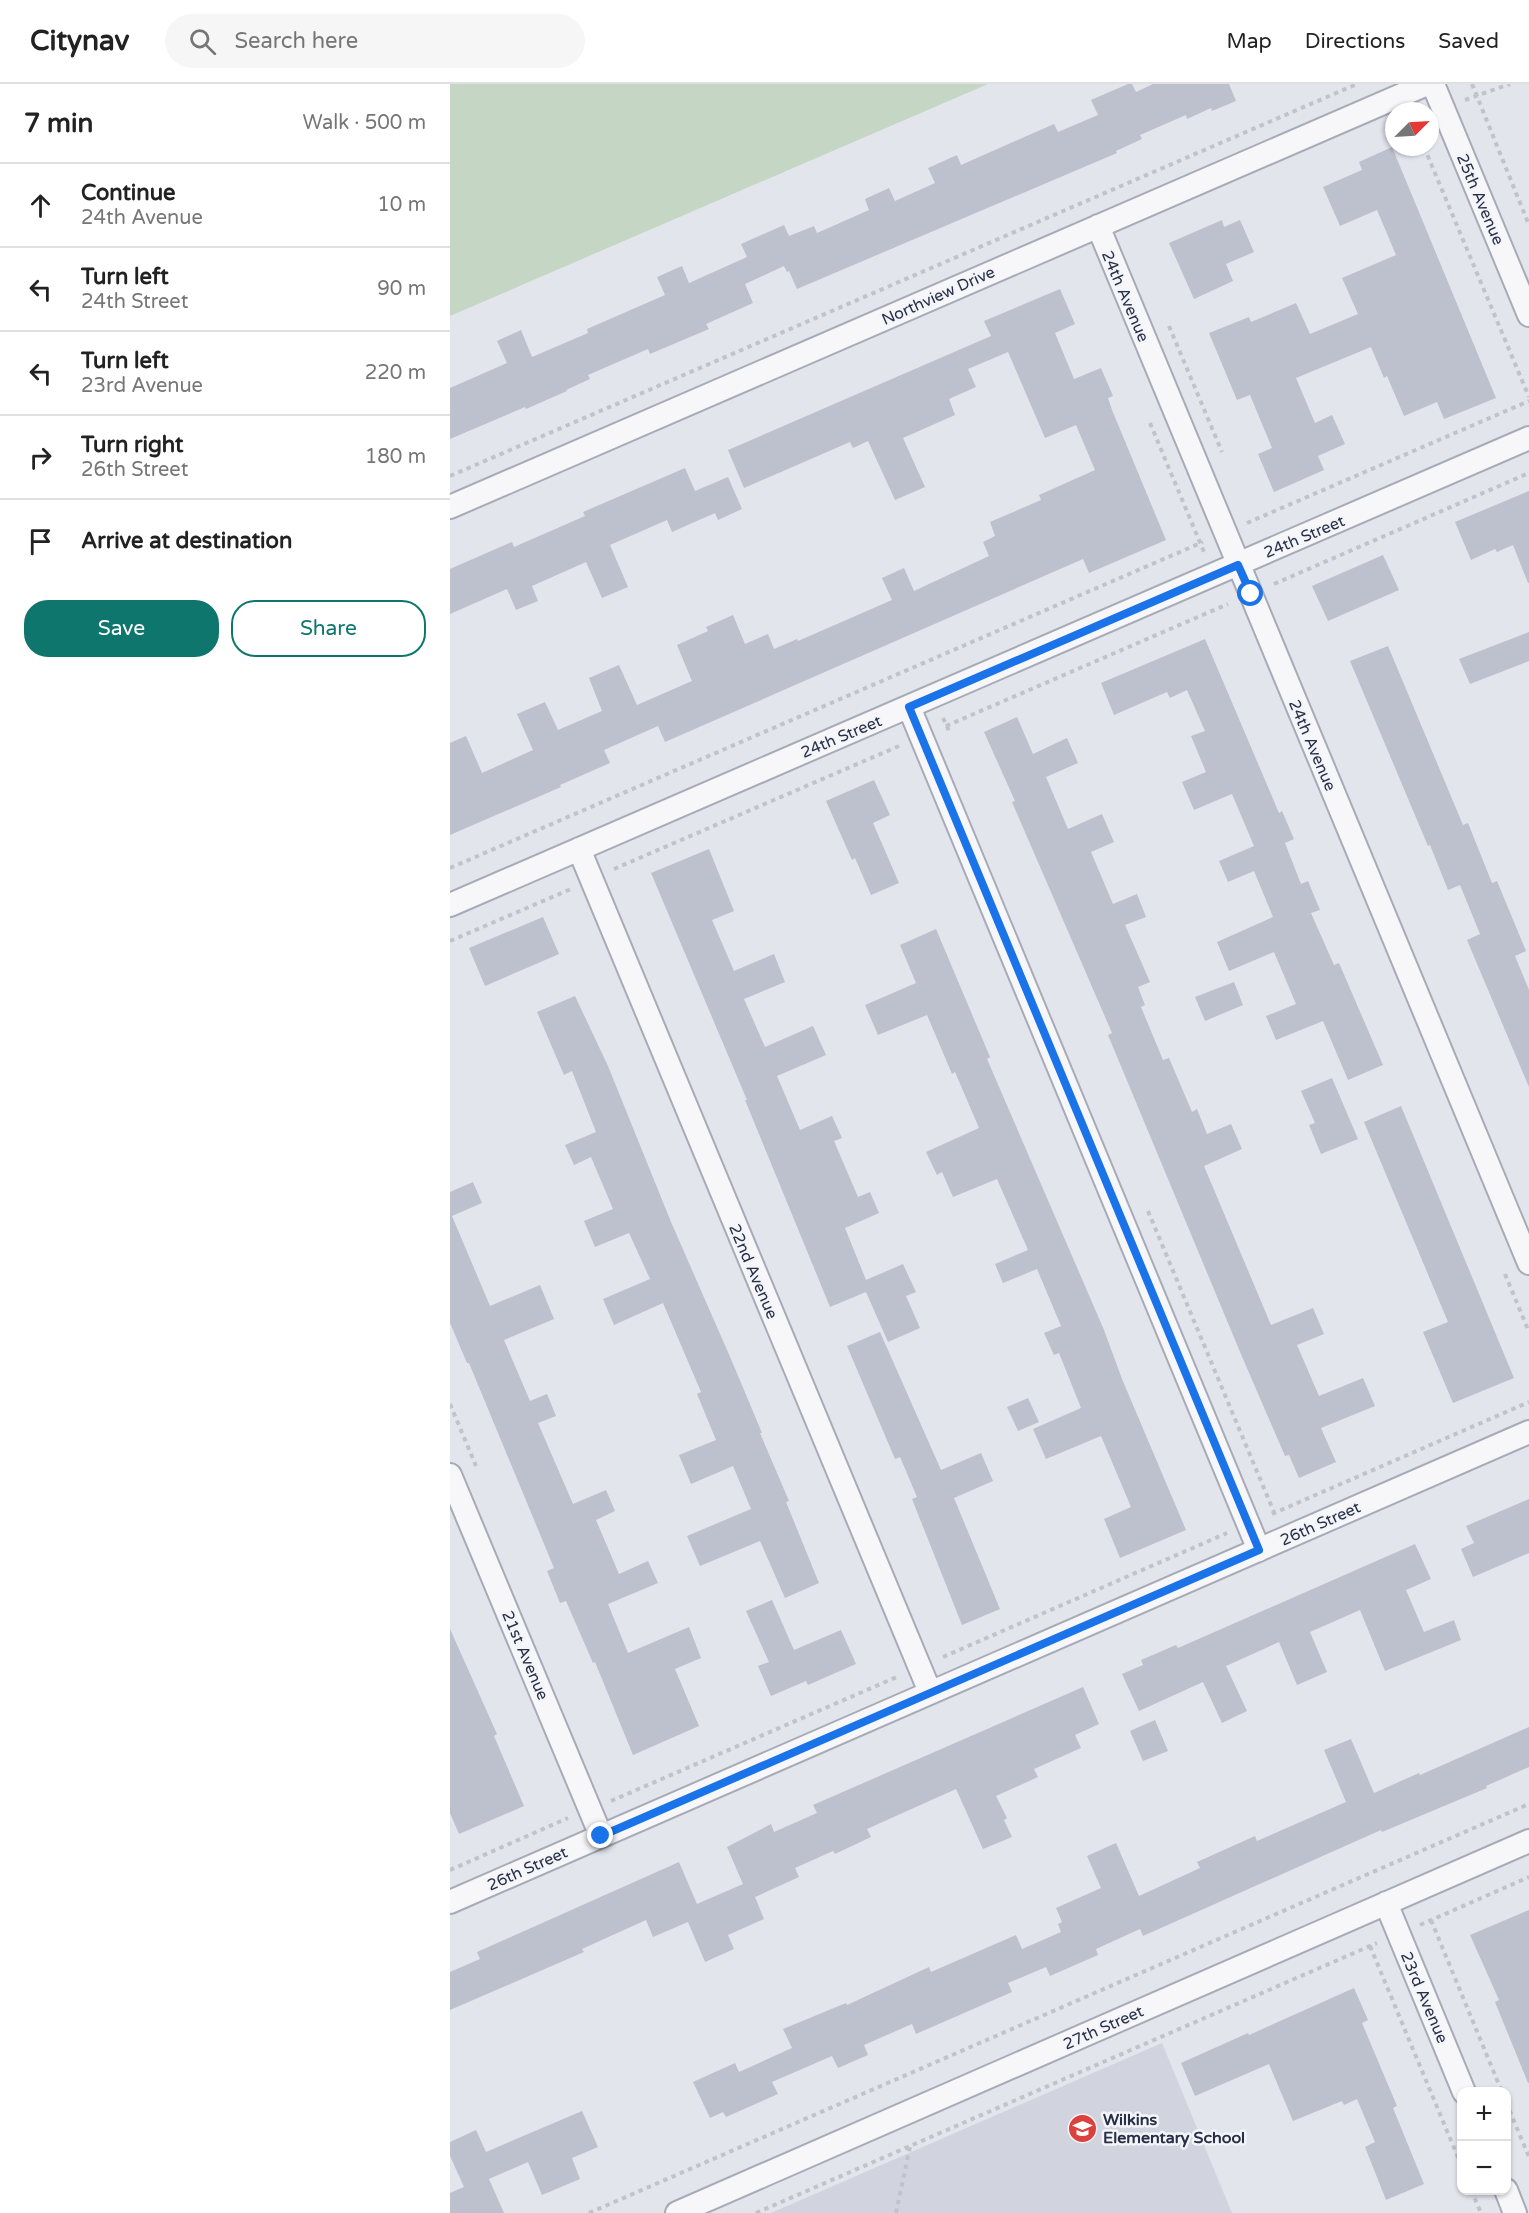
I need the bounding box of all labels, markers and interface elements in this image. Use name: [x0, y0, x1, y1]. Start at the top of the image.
search box: [165, 14, 585, 68]
text: Citynav: [30, 24, 129, 58]
icon: search: [186, 25, 219, 58]
text: Search here: [234, 28, 358, 54]
text: Map: [1226, 29, 1272, 54]
text: Directions: [1305, 29, 1405, 54]
text: Saved: [1438, 29, 1499, 54]
north arrow: [1385, 102, 1439, 156]
text: 7 min: [24, 108, 93, 139]
text: Walk · 500 m: [303, 111, 426, 135]
street label: 25th Avenue: [1452, 151, 1508, 248]
text: Continue: [81, 180, 176, 206]
icon: ahead: [24, 189, 57, 222]
text: 10 m: [377, 193, 426, 217]
text: 24th Avenue: [81, 206, 203, 230]
street label: 24th Avenue: [1097, 248, 1153, 345]
street label: Northview Drive: [879, 262, 998, 330]
text: Turn left: [81, 264, 169, 290]
icon: left: [24, 273, 57, 306]
text: 90 m: [377, 277, 426, 301]
text: 24th Street: [81, 290, 188, 314]
text: Turn left: [81, 348, 169, 374]
icon: left: [24, 357, 57, 390]
text: 220 m: [365, 361, 426, 385]
text: 23rd Avenue: [81, 374, 203, 398]
text: Turn right: [81, 432, 183, 458]
icon: right: [24, 441, 57, 474]
text: 180 m: [365, 445, 426, 469]
text: 26th Street: [81, 458, 188, 482]
street label: 24th Street: [1261, 511, 1348, 563]
icon: arrive: [24, 525, 57, 558]
text: Arrive at destination: [81, 528, 292, 554]
route start: [1237, 580, 1263, 606]
button: Save: [24, 600, 219, 657]
button: Share: [231, 600, 426, 657]
street label: 24th Avenue: [1284, 697, 1340, 794]
street label: 24th Street: [798, 711, 885, 763]
street label: 22nd Avenue: [724, 1221, 782, 1322]
street label: 26th Street: [1277, 1497, 1364, 1551]
street label: 21st Avenue: [497, 1608, 553, 1703]
route end: [587, 1822, 613, 1848]
street label: 26th Street: [484, 1842, 571, 1896]
street label: 23rd Avenue: [1396, 1949, 1452, 2046]
street label: 27th Street: [1060, 2001, 1147, 2055]
map controls: [1457, 2087, 1511, 2195]
button: +: [1457, 2087, 1511, 2141]
place label: Wilkins Elementary School: [1103, 2110, 1245, 2148]
school or university icon: Wilkins Elementary School: [1066, 2112, 1098, 2144]
button: −: [1457, 2141, 1511, 2195]

